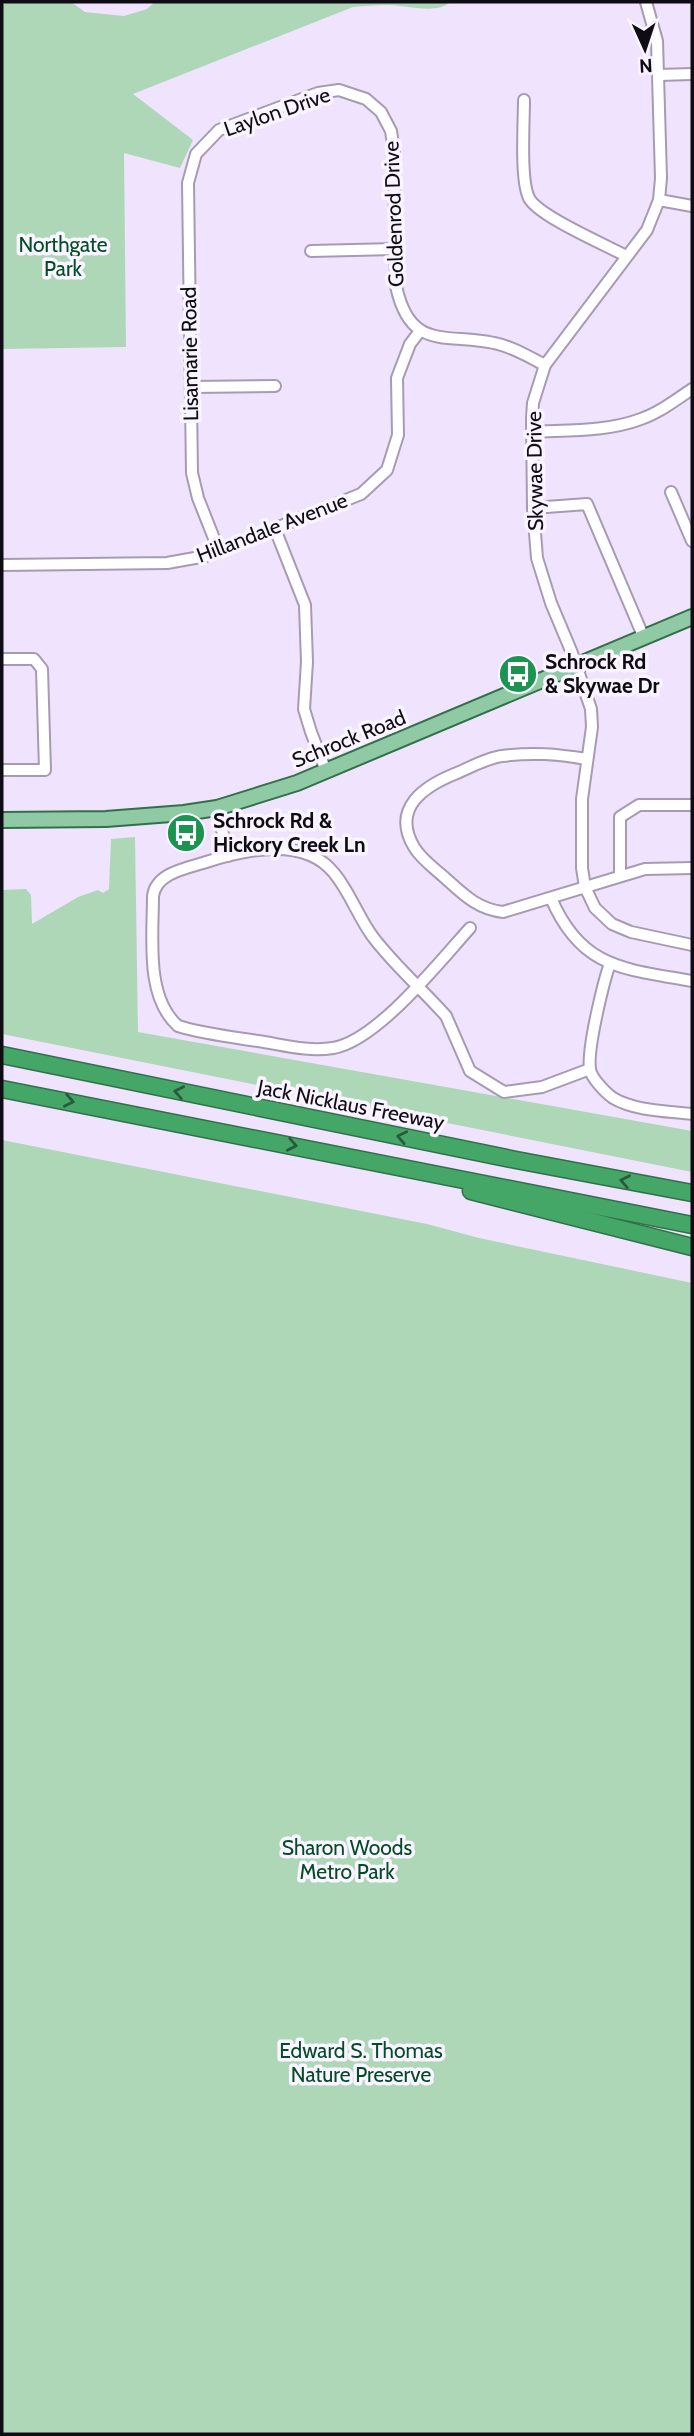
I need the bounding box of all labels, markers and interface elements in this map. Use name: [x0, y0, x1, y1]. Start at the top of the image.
north arrow: [610, 14, 680, 84]
text: N: [639, 54, 653, 77]
street label: Laylon Drive: [220, 82, 333, 141]
street label: Goldenrod Drive: [378, 140, 409, 287]
park label: Northgate Park: [18, 232, 108, 281]
street label: Lisamarie Road: [176, 287, 203, 421]
street label: Skywae Drive: [521, 411, 548, 531]
street label: Hillandale Avenue: [193, 487, 351, 568]
place label: Schrock Rd & Skywae Dr: [545, 649, 660, 698]
bus stop icon: Schrock Rd & Skywae Dr: [497, 653, 539, 695]
street label: Schrock Road: [288, 704, 409, 773]
place label: Schrock Rd & Hickory Creek Ln: [213, 808, 366, 857]
bus stop icon: Schrock Rd & Hickory Creek Ln: [165, 812, 207, 854]
street label: Jack Nicklaus Freeway: [255, 1074, 447, 1135]
one-way arrow: [173, 1085, 185, 1100]
one-way arrow: [63, 1093, 75, 1108]
one-way arrow: [396, 1130, 408, 1145]
one-way arrow: [286, 1137, 298, 1152]
one-way arrow: [619, 1174, 631, 1189]
park label: Sharon Woods Metro Park: [282, 1835, 413, 1884]
park label: Edward S. Thomas Nature Preserve: [279, 2038, 443, 2087]

